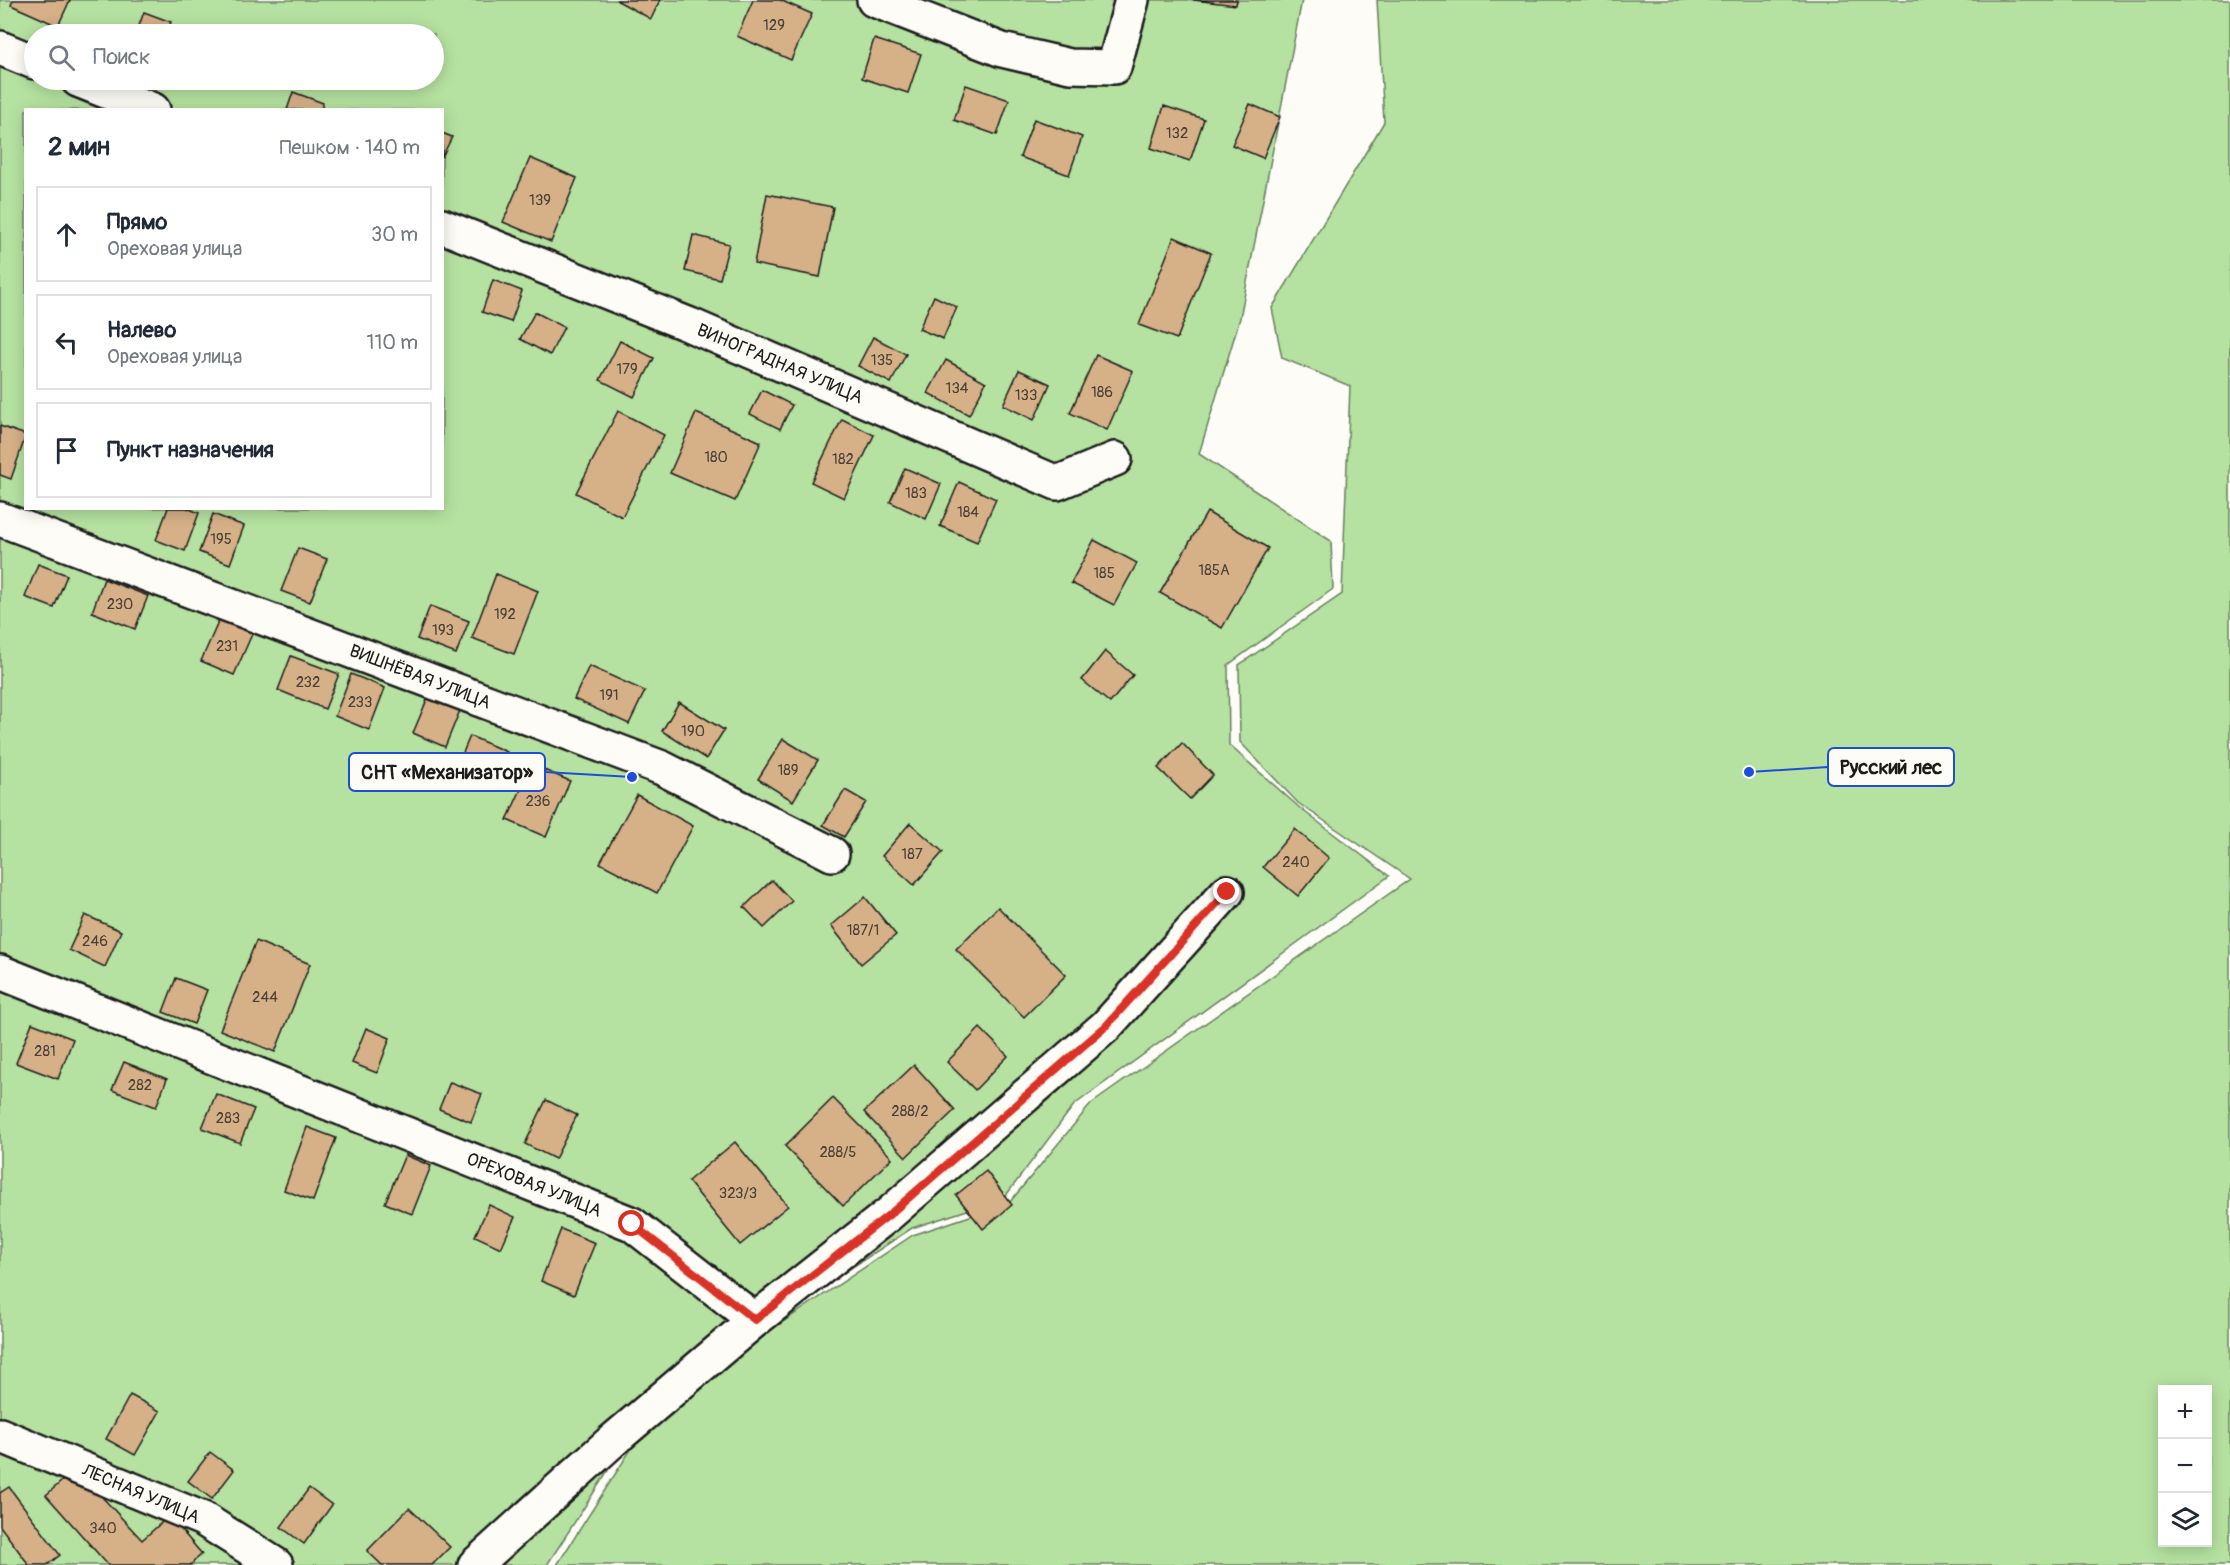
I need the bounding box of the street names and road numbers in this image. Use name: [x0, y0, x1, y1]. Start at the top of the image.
street label: ВИНОГРАДНАЯ УЛИЦА: [694, 319, 867, 410]
street label: ВИШНЁВАЯ УЛИЦА: [346, 639, 494, 715]
street label: ОРЕХОВАЯ УЛИЦА: [463, 1147, 605, 1223]
street label: ЛЕСНАЯ УЛИЦА: [78, 1458, 204, 1529]

